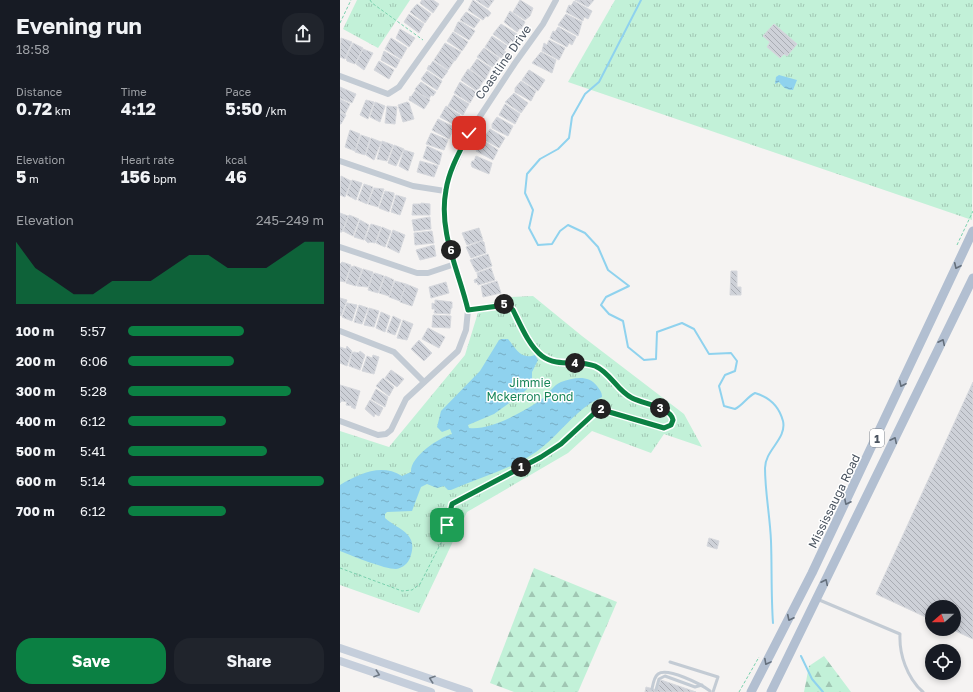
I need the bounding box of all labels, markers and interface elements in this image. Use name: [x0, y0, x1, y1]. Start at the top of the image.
text: Evening run: [16, 12, 142, 39]
button: share: [282, 13, 324, 55]
street label: Coastline Drive: [472, 22, 534, 102]
text: 18:58: [16, 41, 50, 57]
text: Distance: [16, 85, 62, 98]
text: Time: [121, 85, 147, 98]
text: Pace: [225, 85, 251, 98]
text: 0.72: [16, 98, 52, 119]
text: 4:12: [121, 98, 156, 119]
text: 5:50: [225, 98, 263, 119]
text: km: [52, 104, 71, 117]
text: /km: [263, 104, 287, 117]
pin: [452, 116, 486, 150]
icon: check: [458, 122, 480, 144]
text: Elevation: [16, 153, 65, 166]
text: Heart rate: [121, 153, 174, 166]
text: kcal: [225, 153, 247, 166]
text: 5: [16, 166, 26, 187]
text: 156: [121, 166, 151, 187]
text: 46: [225, 166, 247, 187]
text: m: [26, 172, 39, 185]
text: bpm: [151, 172, 177, 185]
text: Elevation: [16, 212, 74, 228]
text: 245–249 m: [256, 212, 324, 228]
pin: 6: [441, 240, 461, 260]
text: 6: [448, 243, 455, 256]
one-way arrow: [954, 262, 962, 269]
pin: 5: [494, 294, 514, 314]
text: 5: [501, 297, 507, 310]
text: 100 m: [16, 323, 54, 339]
text: 5:57: [80, 323, 106, 339]
one-way arrow: [937, 339, 945, 346]
text: 200 m: [16, 353, 55, 369]
text: 6:06: [80, 353, 108, 369]
pin: 4: [565, 353, 585, 373]
text: 4: [572, 356, 578, 369]
park label: Jimmie Mckerron Pond: [487, 375, 573, 404]
one-way arrow: [899, 380, 907, 387]
text: 300 m: [16, 383, 55, 399]
text: 5:28: [80, 383, 107, 399]
pin: 3: [650, 398, 670, 418]
pin: 2: [591, 399, 611, 419]
text: 3: [657, 401, 663, 414]
text: 2: [598, 402, 604, 415]
text: 400 m: [16, 413, 56, 429]
text: 6:12: [80, 413, 106, 429]
road number: 1: [870, 429, 884, 447]
one-way arrow: [889, 437, 897, 444]
text: 500 m: [16, 443, 55, 459]
text: 5:41: [80, 443, 106, 459]
street label: Mississauga Road: [805, 452, 863, 550]
pin: 1: [511, 457, 531, 477]
text: 1: [518, 460, 524, 473]
text: 600 m: [16, 473, 56, 489]
text: 5:14: [80, 473, 106, 489]
one-way arrow: [844, 497, 852, 505]
text: 700 m: [16, 503, 55, 519]
text: 6:12: [80, 503, 106, 519]
pin: [430, 508, 464, 542]
icon: arrive: [436, 514, 458, 536]
one-way arrow: [820, 578, 828, 586]
north arrow: [925, 600, 961, 636]
map controls: [925, 600, 961, 680]
one-way arrow: [787, 614, 795, 622]
button: Save: [16, 638, 166, 684]
button: Share: [174, 638, 324, 684]
button: locate: [925, 644, 961, 680]
one-way arrow: [765, 658, 772, 666]
one-way arrow: [373, 669, 380, 678]
one-way arrow: [428, 676, 435, 684]

